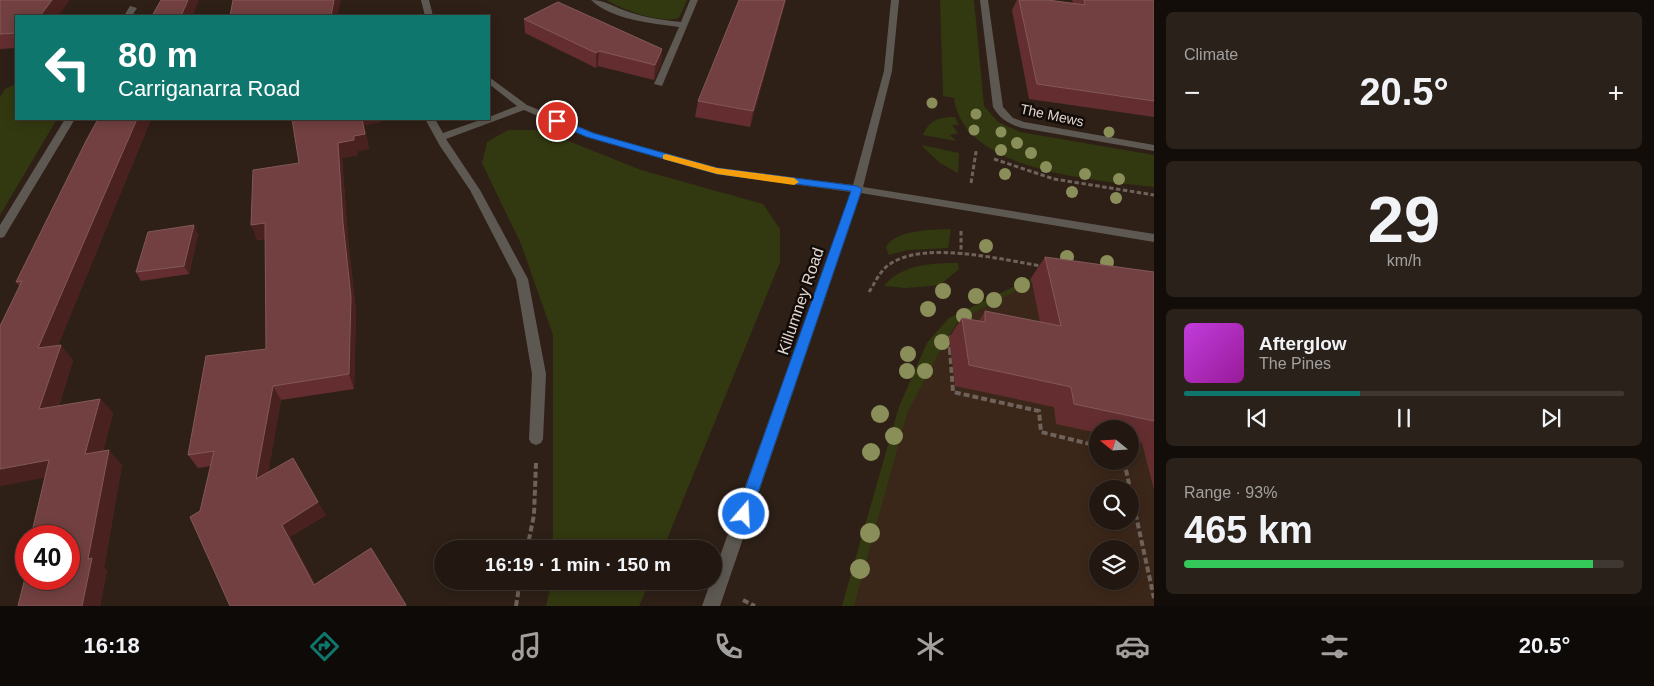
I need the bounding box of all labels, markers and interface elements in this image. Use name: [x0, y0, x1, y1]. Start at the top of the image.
icon: left: [35, 35, 100, 100]
text: 80 m: [118, 35, 198, 74]
text: Climate: [1184, 46, 1238, 63]
text: 20.5°: [1359, 71, 1449, 113]
text: Carriganarra Road: [118, 76, 300, 101]
text: −: [1184, 77, 1200, 108]
text: +: [1608, 77, 1624, 108]
pin: [536, 100, 578, 142]
street label: The Mews: [1019, 100, 1085, 130]
icon: arrive: [543, 107, 571, 135]
text: 29: [1368, 183, 1440, 256]
street label: Killumney Road: [774, 245, 827, 357]
text: km/h: [1387, 252, 1421, 269]
text: Afterglow: [1259, 333, 1347, 354]
text: The Pines: [1259, 355, 1331, 372]
icon: previous: [1243, 404, 1271, 432]
icon: pause: [1390, 404, 1418, 432]
icon: next: [1537, 404, 1565, 432]
north arrow: [1089, 420, 1139, 470]
map controls: [1089, 420, 1139, 590]
button: search: [1089, 480, 1139, 530]
text: Range · 93%: [1184, 484, 1277, 501]
position arrow: [717, 487, 769, 539]
text: 465 km: [1184, 509, 1313, 551]
speed limit sign: 40: [15, 525, 80, 590]
button: layers: [1089, 540, 1139, 590]
text: 16:19 · 1 min · 150 m: [485, 554, 671, 575]
icon: directions: [307, 629, 342, 664]
icon: music: [509, 629, 544, 664]
icon: phone: [711, 629, 746, 664]
icon: climate: [913, 629, 948, 664]
icon: car: [1115, 629, 1150, 664]
icon: filters: [1317, 629, 1352, 664]
text: 16:18: [84, 633, 140, 658]
text: 20.5°: [1519, 633, 1570, 658]

